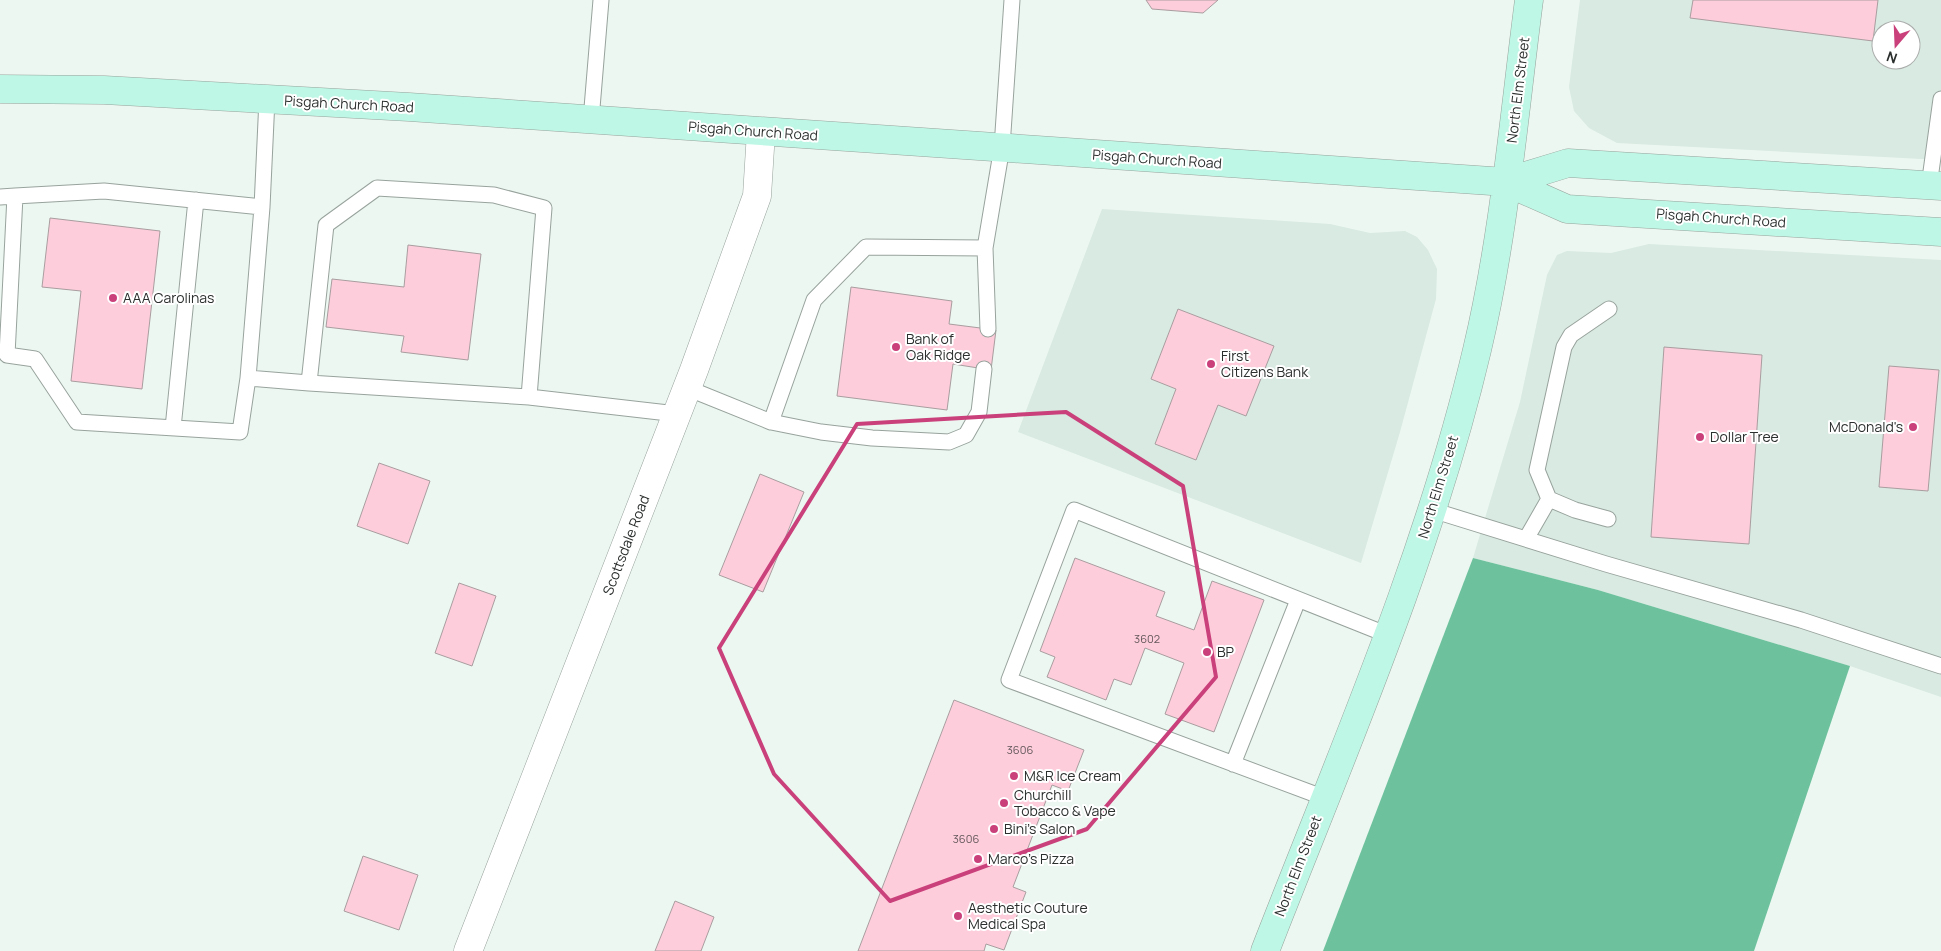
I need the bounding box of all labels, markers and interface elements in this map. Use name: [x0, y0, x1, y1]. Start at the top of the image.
north arrow: [1871, 20, 1921, 70]
street label: North Elm Street: [1502, 35, 1533, 144]
text: N: [1884, 47, 1899, 68]
street label: Pisgah Church Road: [284, 91, 414, 116]
street label: Pisgah Church Road: [688, 116, 818, 145]
street label: Pisgah Church Road: [1092, 144, 1222, 173]
street label: Pisgah Church Road: [1656, 203, 1786, 232]
place label: AAA Carolinas: [123, 288, 214, 307]
marker: AAA Carolinas: [107, 292, 119, 304]
place label: Bank of Oak Ridge: [906, 329, 971, 364]
marker: Bank of Oak Ridge: [890, 341, 902, 353]
place label: First Citizens Bank: [1221, 346, 1309, 381]
marker: First Citizens Bank: [1205, 358, 1217, 370]
place label: McDonald's: [1829, 417, 1903, 436]
marker: McDonald's: [1907, 421, 1919, 433]
place label: Dollar Tree: [1710, 427, 1779, 446]
marker: Dollar Tree: [1694, 431, 1706, 443]
street label: North Elm Street: [1413, 433, 1462, 541]
street label: Scottsdale Road: [598, 492, 653, 598]
house number: 3602: [1134, 631, 1160, 646]
place label: BP: [1217, 642, 1235, 661]
marker: BP: [1201, 646, 1213, 658]
house number: 3606: [1007, 742, 1033, 757]
place label: M&R Ice Cream: [1024, 766, 1121, 785]
marker: M&R Ice Cream: [1008, 770, 1020, 782]
place label: Churchill Tobacco & Vape: [1014, 785, 1116, 820]
marker: Churchill Tobacco & Vape: [998, 797, 1010, 809]
street label: North Elm Street: [1270, 812, 1326, 919]
place label: Bini's Salon: [1004, 819, 1075, 838]
marker: Bini's Salon: [988, 823, 1000, 835]
house number: 3606: [953, 831, 979, 846]
place label: Marco's Pizza: [988, 849, 1074, 868]
marker: Marco's Pizza: [972, 853, 984, 865]
place label: Aesthetic Couture Medical Spa: [968, 898, 1088, 933]
marker: Aesthetic Couture Medical Spa: [952, 910, 964, 922]

